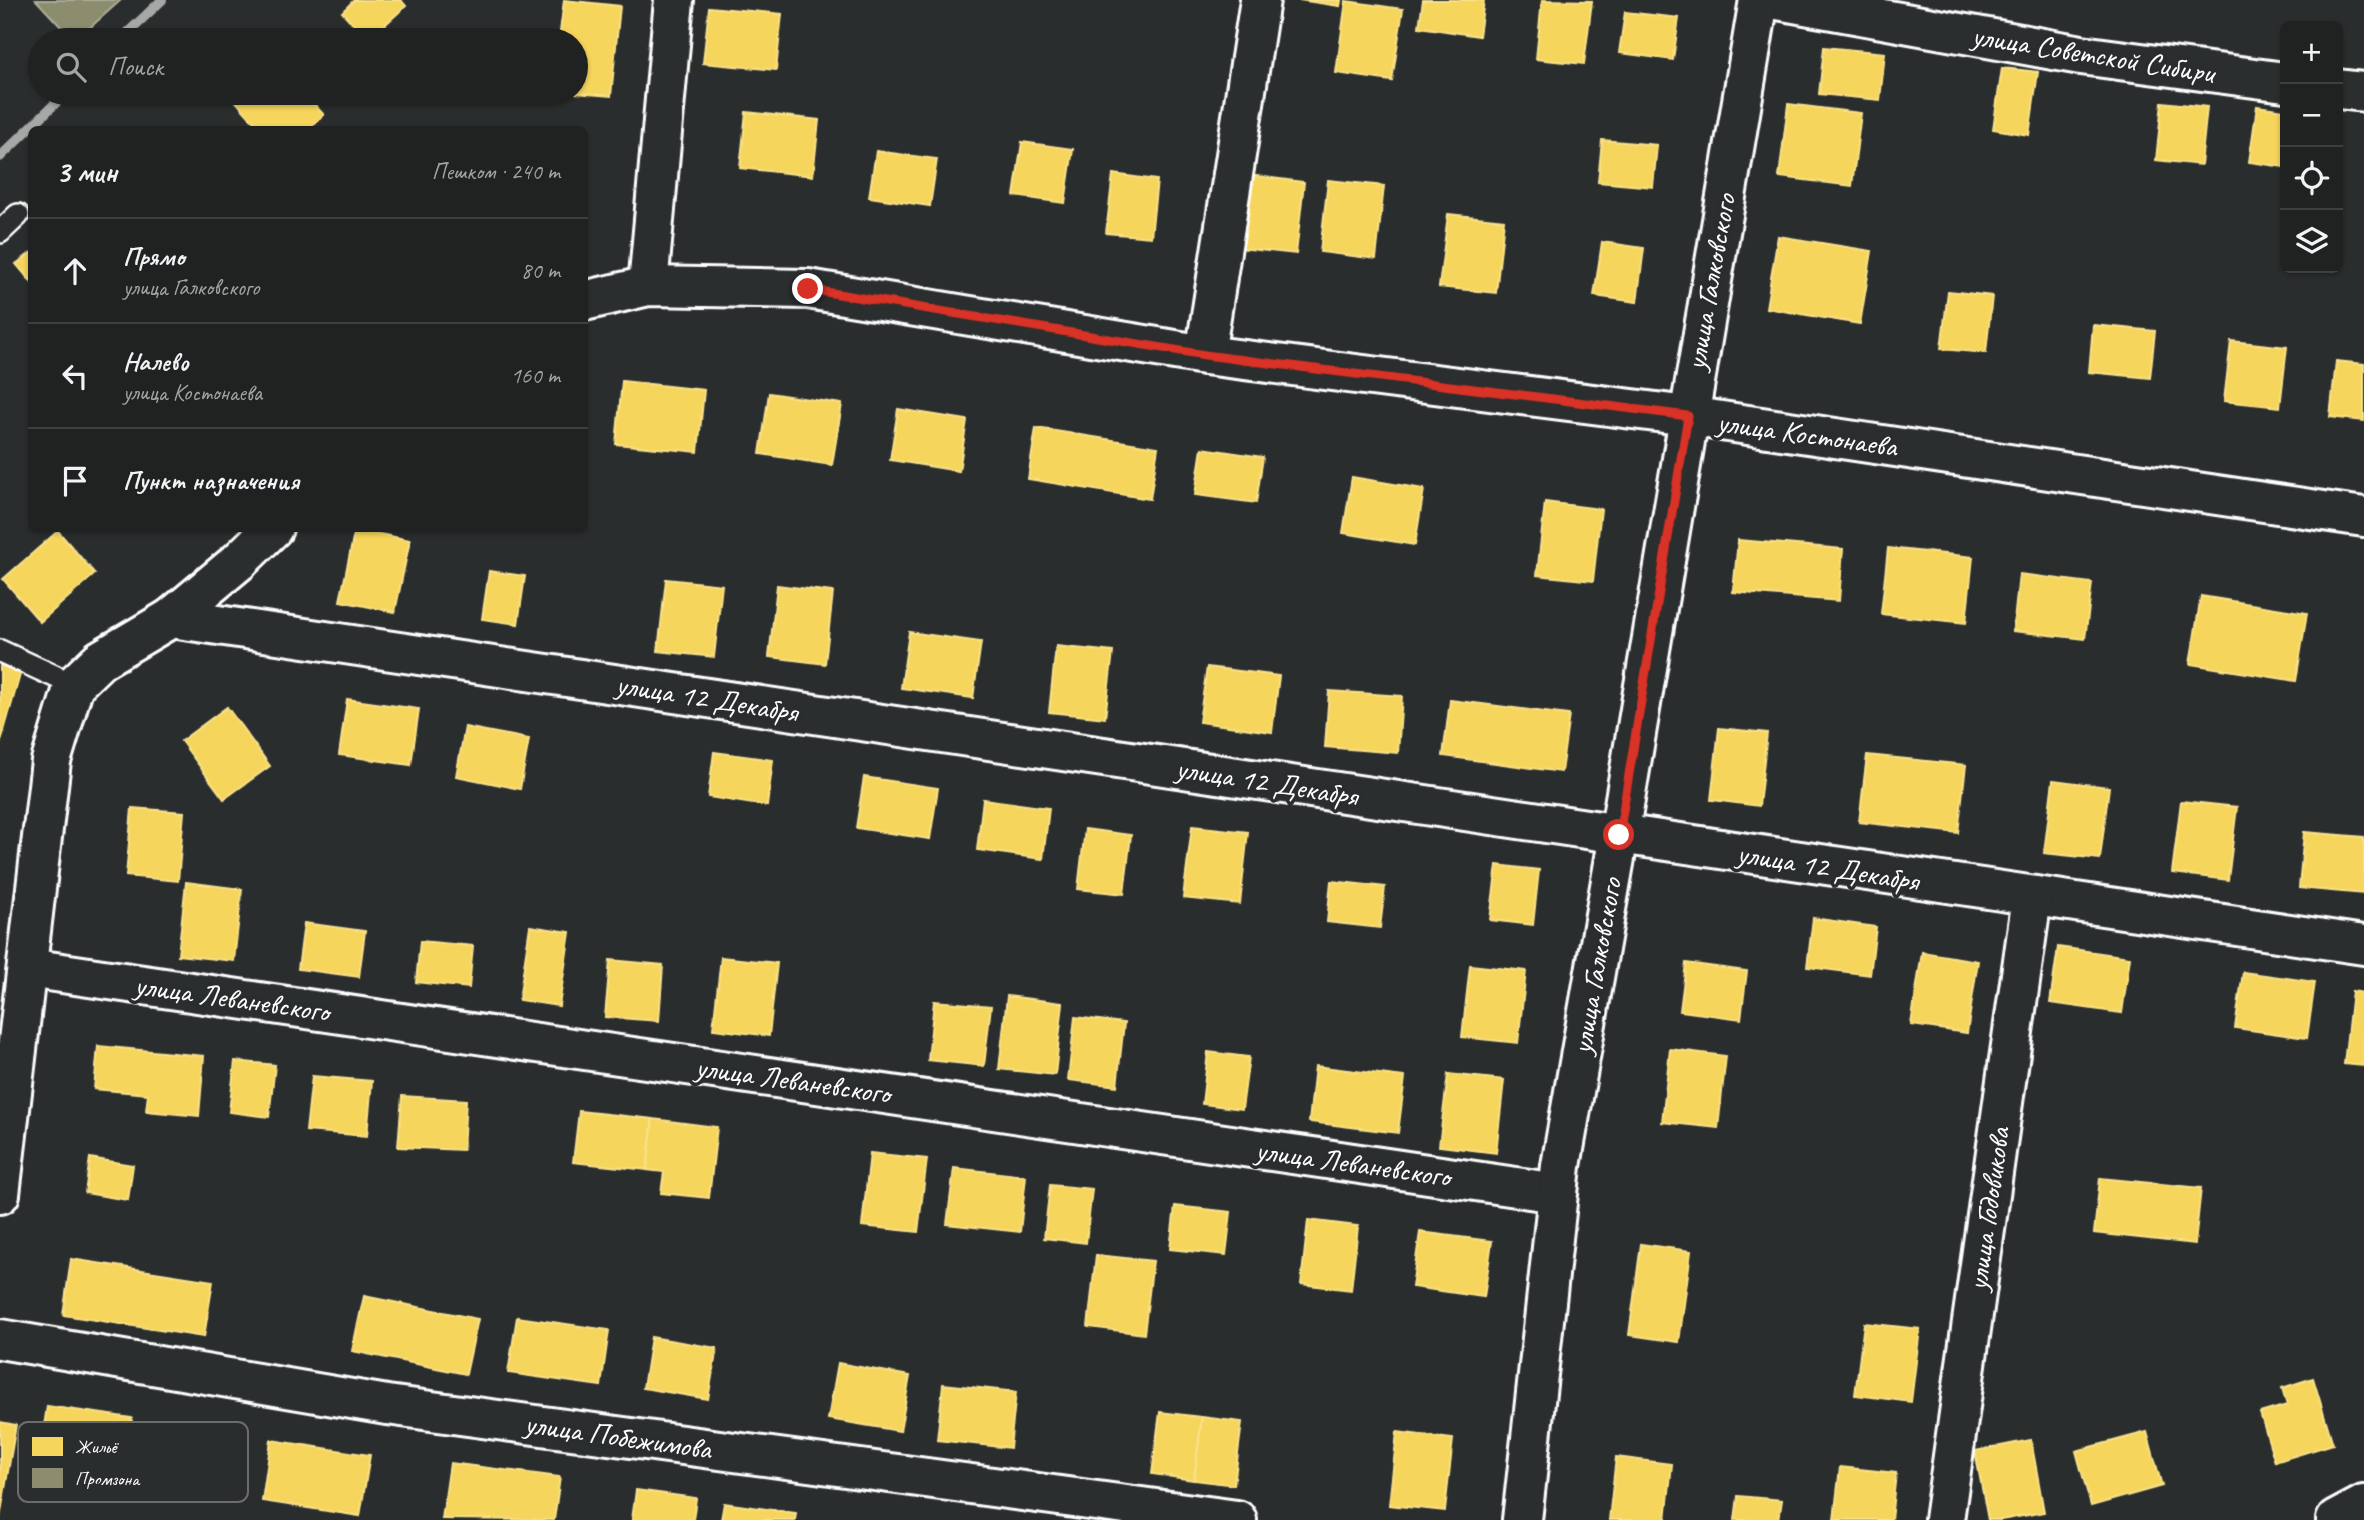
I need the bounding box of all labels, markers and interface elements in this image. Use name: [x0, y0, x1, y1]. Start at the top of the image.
street label: улица Советской Сибири: [1967, 16, 2219, 92]
map controls: [2280, 21, 2343, 273]
button: +: [2280, 21, 2343, 84]
search box: [28, 28, 588, 105]
icon: search: [52, 48, 90, 86]
text: Поиск: [108, 50, 163, 83]
button: −: [2280, 84, 2343, 147]
button: locate: [2280, 147, 2343, 210]
text: 3 мин: [56, 153, 117, 191]
text: Пешком · 240 m: [432, 157, 560, 186]
street label: улица Галковского: [1675, 190, 1744, 375]
button: layers: [2280, 210, 2343, 273]
text: Прямо: [123, 240, 185, 273]
icon: ahead: [56, 252, 94, 290]
text: 80 m: [521, 256, 560, 285]
text: улица Галковского: [123, 273, 259, 302]
route end: [792, 273, 823, 304]
text: Налево: [123, 345, 189, 378]
icon: left: [56, 357, 94, 395]
text: 160 m: [511, 361, 560, 390]
text: улица Костонаева: [123, 378, 262, 407]
street label: улица Костонаева: [1713, 402, 1901, 466]
icon: arrive: [56, 462, 94, 500]
text: Пункт назначения: [123, 464, 299, 497]
street label: улица 12 Декабря: [611, 665, 803, 732]
street label: улица 12 Декабря: [1171, 749, 1363, 816]
route start: [1603, 819, 1634, 850]
street label: улица 12 Декабря: [1732, 834, 1924, 901]
street label: улица Галковского: [1561, 874, 1630, 1059]
street label: улица Леваневского: [130, 965, 335, 1031]
street label: улица Леваневского: [691, 1047, 896, 1113]
street label: улица Годовикова: [1957, 1123, 2018, 1295]
street label: улица Леваневского: [1251, 1130, 1456, 1196]
street label: улица Побежимова: [520, 1404, 716, 1468]
legend: [18, 1422, 248, 1502]
text: Жильё: [75, 1435, 119, 1459]
text: Промзона: [75, 1467, 141, 1491]

